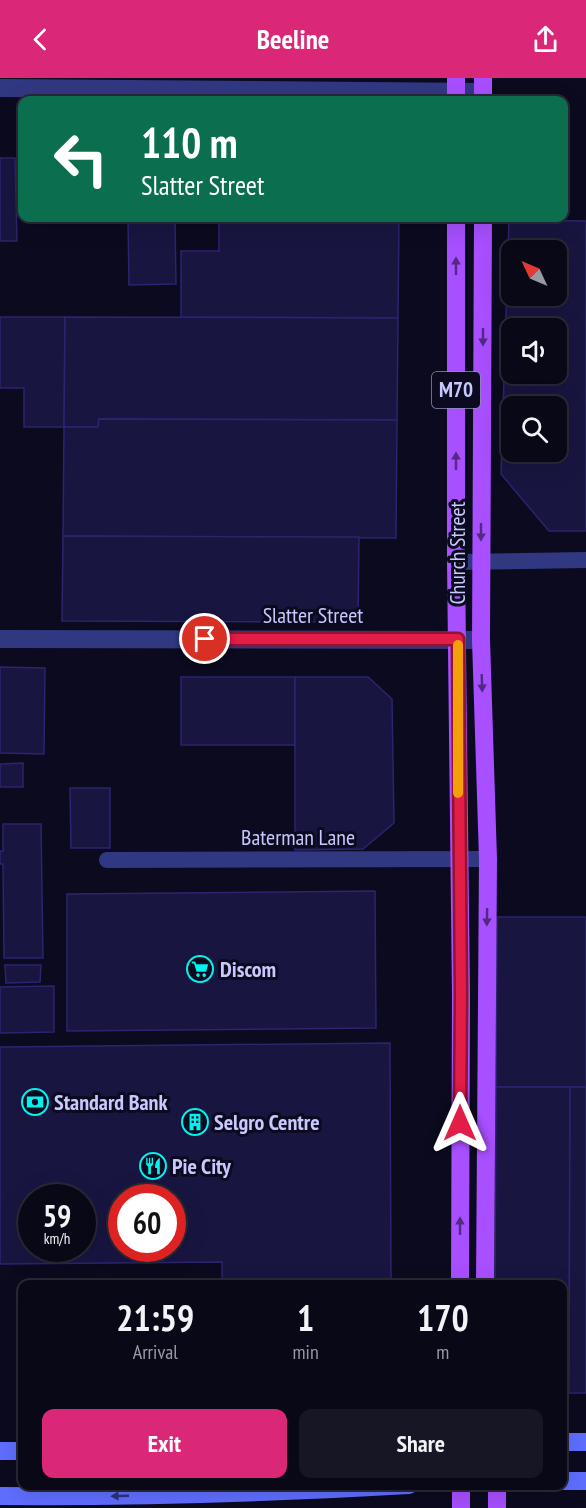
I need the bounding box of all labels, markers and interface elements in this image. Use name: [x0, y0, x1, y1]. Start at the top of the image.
text: Beeline: [257, 22, 329, 56]
icon: back: [24, 23, 57, 56]
icon: share: [529, 23, 562, 56]
text: 110 m: [141, 115, 238, 170]
icon: left: [42, 120, 120, 198]
text: Slatter Street: [141, 168, 264, 202]
north arrow: [501, 240, 567, 306]
map controls: [501, 240, 567, 462]
one-way arrow: [451, 257, 461, 276]
button: sound: [501, 318, 567, 384]
one-way arrow: [478, 328, 488, 347]
road number: M70: [432, 372, 480, 408]
button: search: [501, 396, 567, 462]
one-way arrow: [451, 452, 461, 471]
street label: Church Street: [443, 501, 471, 605]
one-way arrow: [476, 523, 486, 542]
street label: Slatter Street: [263, 601, 363, 629]
pin: [179, 613, 230, 664]
icon: arrive: [188, 622, 221, 655]
one-way arrow: [478, 674, 487, 693]
street label: Baterman Lane: [241, 823, 355, 851]
one-way arrow: [482, 908, 492, 927]
supermarket icon: Discom: [185, 954, 215, 984]
place label: Discom: [220, 955, 276, 983]
bank icon: Standard Bank: [20, 1087, 50, 1117]
place label: Standard Bank: [54, 1088, 168, 1116]
position arrow: [428, 1091, 492, 1155]
building icon: Selgro Centre: [180, 1107, 210, 1137]
place label: Selgro Centre: [214, 1108, 320, 1136]
restaurant icon: Pie City: [138, 1151, 168, 1181]
place label: Pie City: [172, 1152, 232, 1180]
speed limit sign: 60: [108, 1184, 186, 1262]
text: 59: [43, 1196, 71, 1235]
one-way arrow: [455, 1216, 465, 1235]
text: km/h: [44, 1229, 70, 1248]
text: 21:59: [116, 1294, 194, 1341]
text: 1: [297, 1294, 314, 1341]
text: 170: [417, 1294, 469, 1341]
text: Arrival: [133, 1339, 178, 1365]
text: min: [293, 1339, 319, 1365]
text: m: [436, 1339, 449, 1365]
button: Exit: [42, 1409, 287, 1478]
button: Share: [299, 1409, 543, 1478]
one-way arrow: [111, 1491, 130, 1501]

